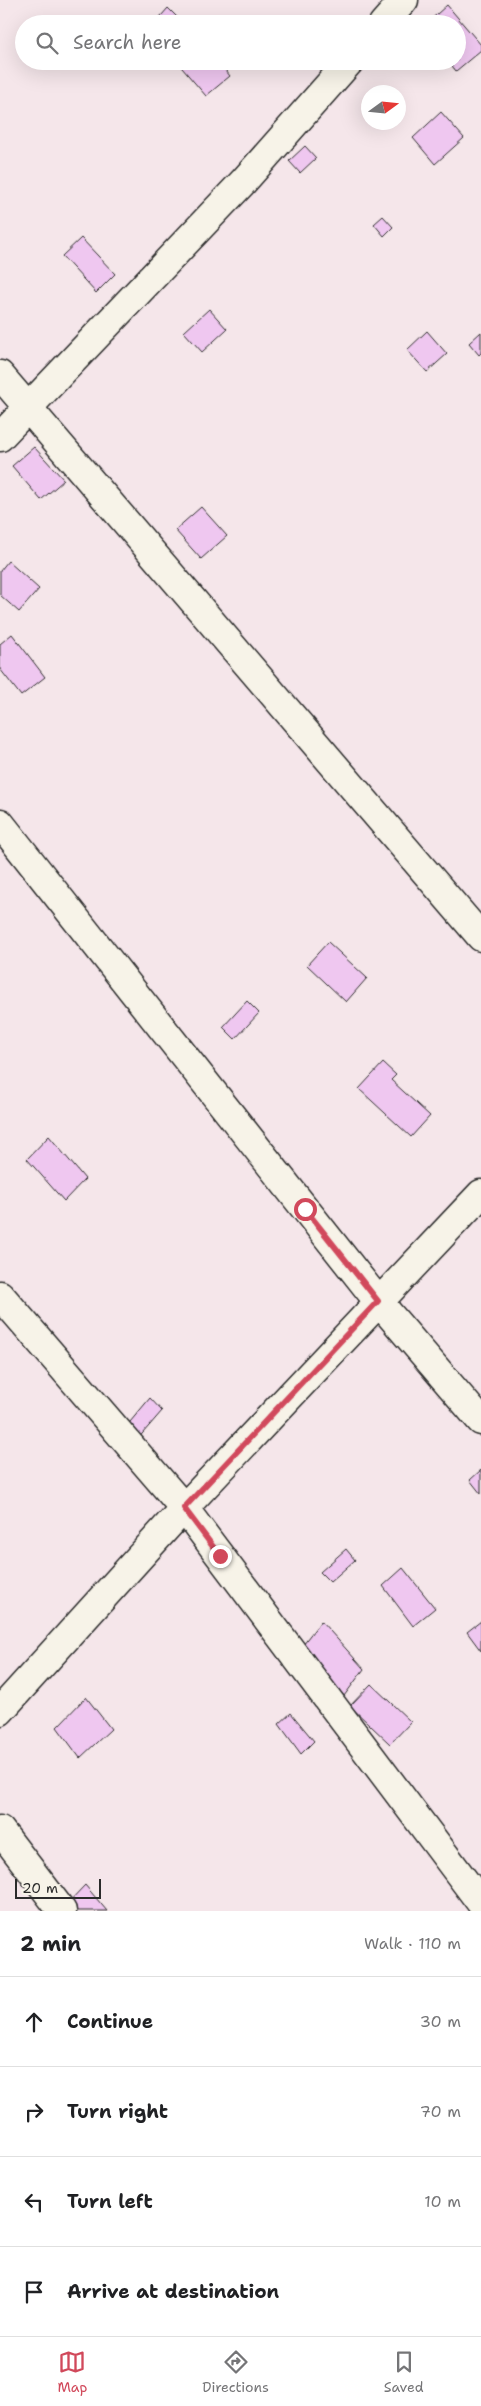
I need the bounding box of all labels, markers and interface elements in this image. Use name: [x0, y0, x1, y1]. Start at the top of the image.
search box: [15, 15, 466, 70]
icon: search: [33, 29, 61, 57]
text: Search here: [73, 30, 182, 55]
north arrow: [361, 85, 406, 130]
route start: [294, 1198, 317, 1221]
route end: [209, 1545, 232, 1568]
scale bar: [15, 1876, 101, 1899]
text: 20 m: [22, 1879, 58, 1897]
text: 2 min: [20, 1930, 81, 1958]
text: Walk · 110 m: [364, 1933, 461, 1954]
icon: ahead: [20, 2008, 48, 2036]
text: Continue: [67, 2009, 153, 2034]
text: 30 m: [420, 2011, 461, 2032]
icon: right: [20, 2098, 48, 2126]
text: Turn right: [67, 2099, 168, 2124]
text: 70 m: [420, 2101, 461, 2122]
icon: left: [20, 2188, 48, 2216]
text: Turn left: [67, 2189, 153, 2214]
text: 10 m: [424, 2191, 461, 2212]
icon: arrive: [20, 2278, 48, 2306]
text: Arrive at destination: [67, 2279, 279, 2304]
tab: Map: [57, 2348, 87, 2396]
tab: Directions: [202, 2348, 269, 2396]
tab: Saved: [384, 2348, 424, 2396]

